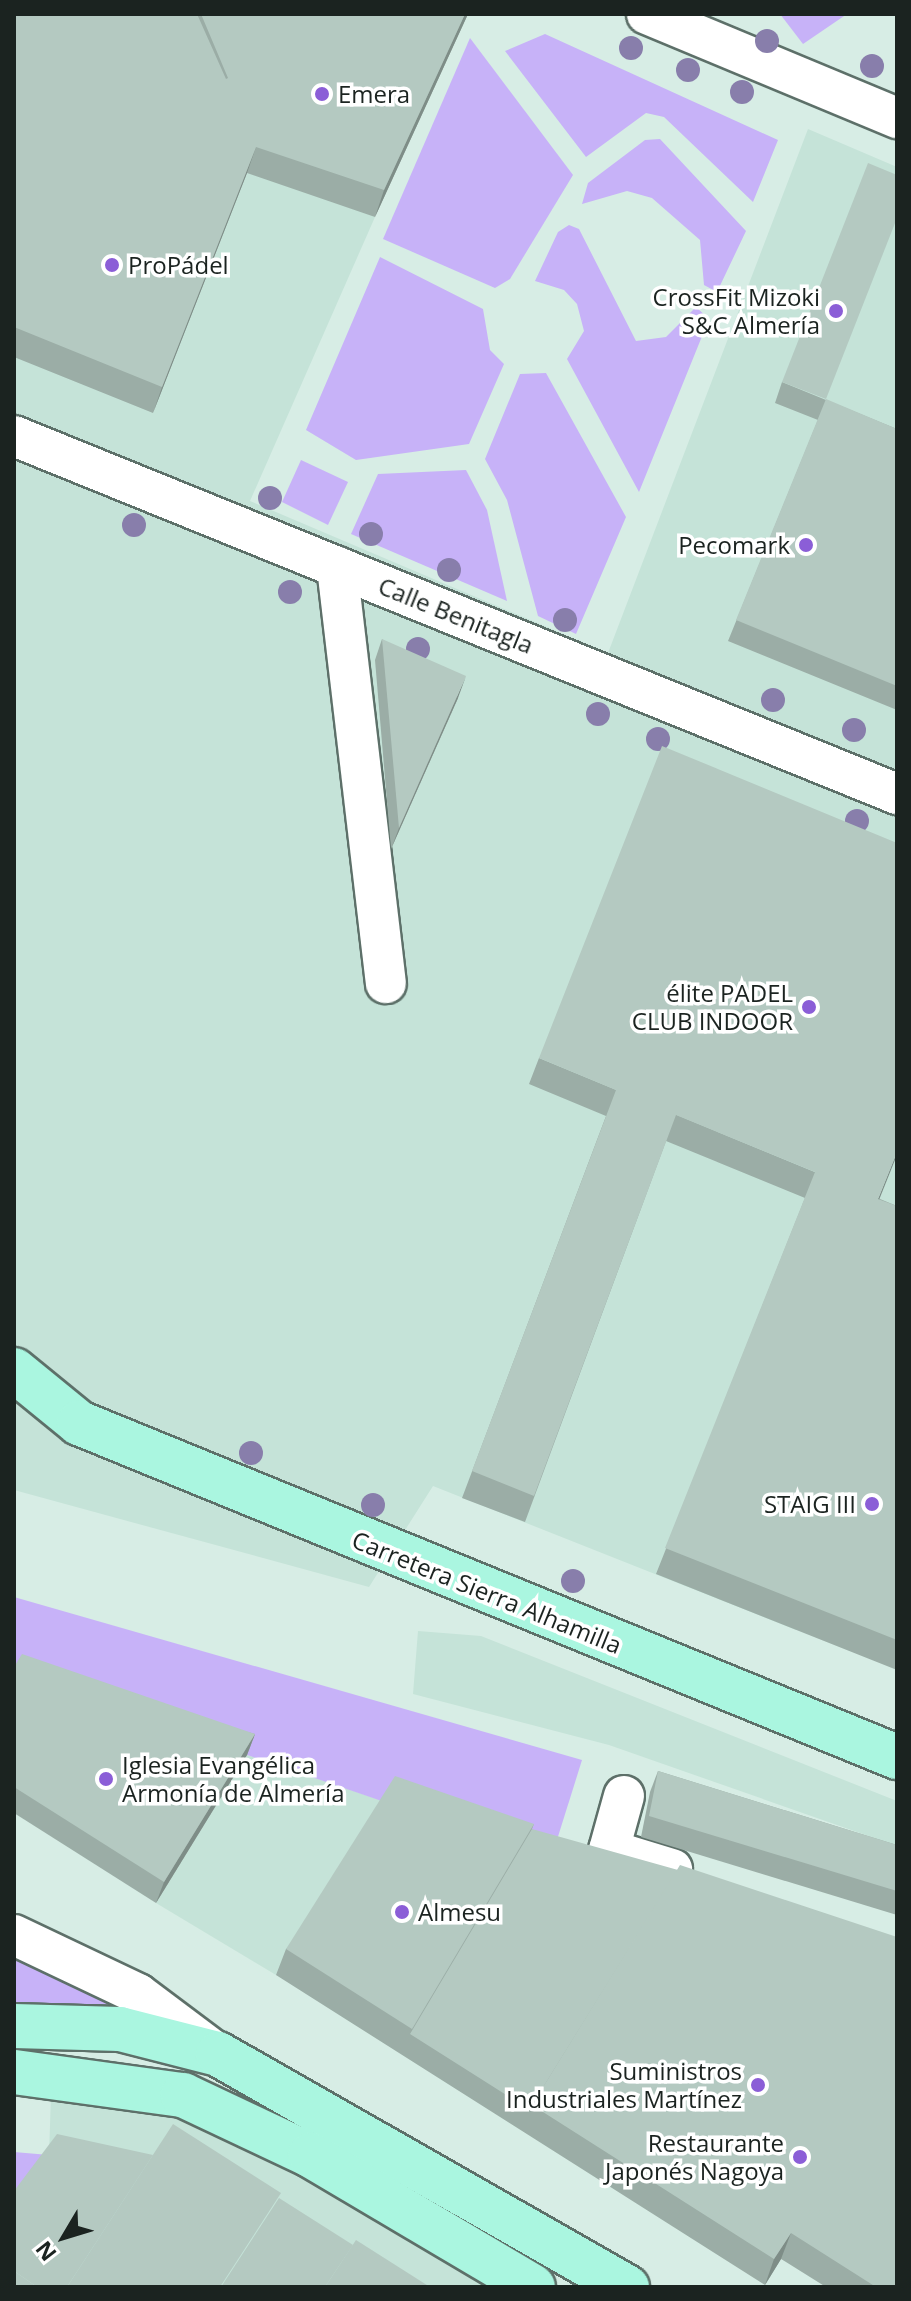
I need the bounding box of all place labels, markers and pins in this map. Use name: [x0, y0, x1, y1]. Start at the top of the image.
place label: Emera: [338, 80, 410, 108]
marker: Emera: [313, 85, 331, 103]
place label: ProPádel: [128, 251, 229, 279]
marker: ProPádel: [103, 256, 121, 274]
place label: CrossFit Mizoki S&C Almería: [653, 283, 820, 339]
marker: CrossFit Mizoki S&C Almería: [827, 302, 845, 320]
place label: Pecomark: [678, 531, 790, 559]
marker: Pecomark: [797, 536, 815, 554]
place label: élite PADEL CLUB INDOOR: [632, 979, 793, 1035]
marker: élite PADEL CLUB INDOOR: [800, 998, 818, 1016]
place label: STAIG III: [764, 1490, 856, 1518]
marker: STAIG III: [863, 1495, 881, 1513]
place label: Iglesia Evangélica Armonía de Almería: [122, 1751, 345, 1807]
marker: Iglesia Evangélica Armonía de Almería: [97, 1770, 115, 1788]
place label: Almesu: [418, 1898, 501, 1926]
marker: Almesu: [393, 1903, 411, 1921]
place label: Suministros Industriales Martínez: [506, 2057, 742, 2113]
marker: Suministros Industriales Martínez: [749, 2076, 767, 2094]
place label: Restaurante Japonés Nagoya: [605, 2129, 784, 2185]
marker: Restaurante Japonés Nagoya: [791, 2148, 809, 2166]

